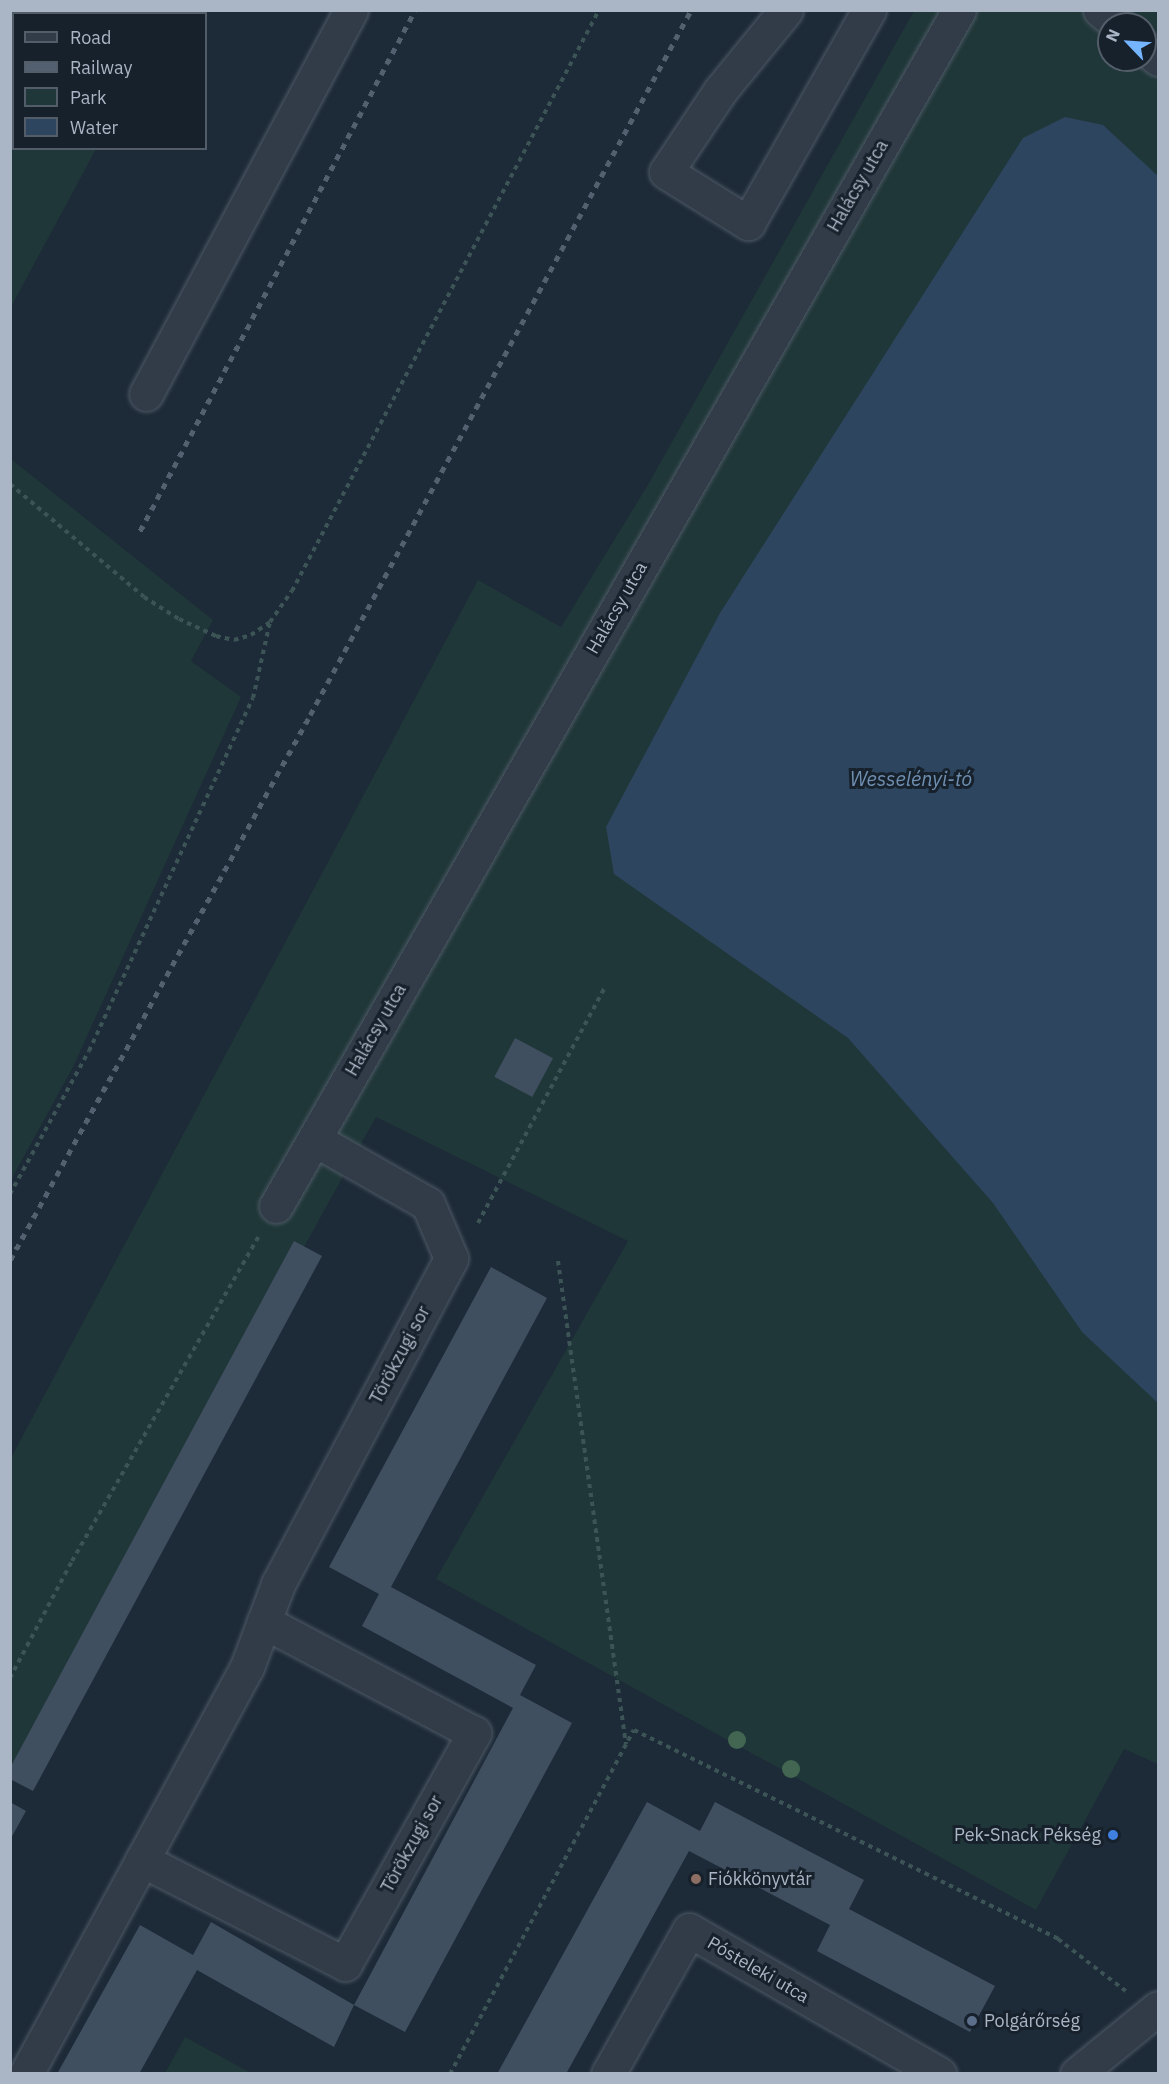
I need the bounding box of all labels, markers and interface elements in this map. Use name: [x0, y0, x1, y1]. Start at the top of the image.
legend: [12, 12, 207, 150]
north arrow: [1097, 12, 1157, 72]
text: Road: [70, 26, 111, 49]
text: N: [1101, 26, 1124, 45]
text: Railway: [70, 56, 132, 79]
text: Park: [70, 86, 106, 109]
text: Water: [70, 116, 118, 139]
street label: Halácsy utca: [823, 136, 893, 236]
street label: Halácsy utca: [582, 558, 652, 658]
water label: Wesselényi-tó: [850, 766, 972, 790]
street label: Halácsy utca: [341, 980, 411, 1080]
street label: Törökzugi sor: [365, 1302, 435, 1408]
street label: Törökzugi sor: [376, 1792, 448, 1896]
place label: Pek-Snack Pékség: [954, 1824, 1101, 1846]
marker: Pek-Snack Pékség: [1106, 1828, 1120, 1842]
place label: Fiókkönyvtár: [708, 1868, 812, 1890]
marker: Fiókkönyvtár: [689, 1872, 703, 1886]
street label: Pósteleki utca: [703, 1932, 813, 2008]
place label: Polgárőrség: [984, 2010, 1080, 2032]
marker: Polgárőrség: [965, 2014, 979, 2028]

